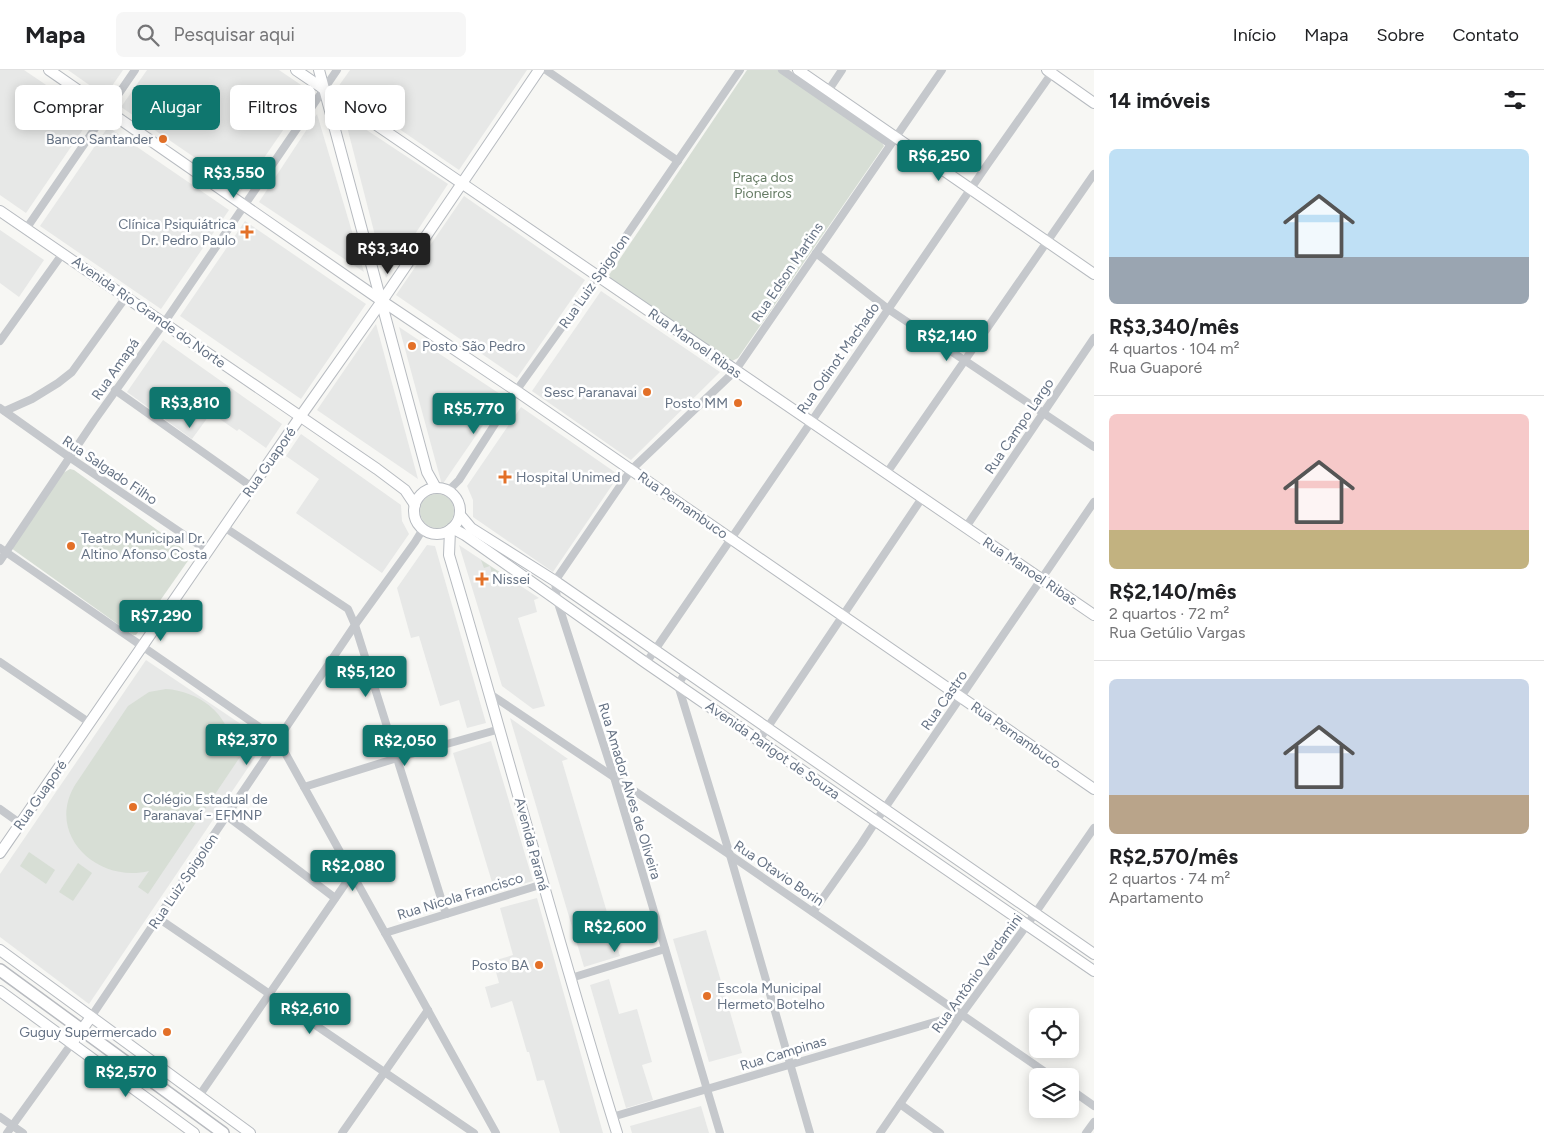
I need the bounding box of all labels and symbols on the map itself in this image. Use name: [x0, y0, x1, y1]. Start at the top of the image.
place label: Banco Santander: [46, 131, 153, 148]
marker: Banco Santander: [157, 133, 169, 145]
pin: R$6,250: [893, 140, 985, 182]
pin: R$3,550: [188, 156, 280, 199]
park label: Praça dos Pioneiros: [733, 169, 793, 202]
place label: Clínica Psiquiátrica Dr. Pedro Paulo: [118, 216, 236, 249]
street label: Rua Edson Martins: [748, 219, 827, 325]
marker: Clínica Psiquiátrica Dr. Pedro Paulo: [240, 225, 254, 239]
street label: Rua Luiz Spigolon: [556, 231, 633, 332]
pin: R$3,340: [342, 232, 434, 275]
street label: Avenida Rio Grande do Norte: [69, 253, 229, 372]
street label: Rua Odinot Machado: [794, 299, 883, 417]
street label: Rua Manoel Ribas: [645, 305, 745, 382]
pin: R$2,140: [901, 320, 993, 362]
street label: Rua Amapá: [88, 335, 143, 403]
place label: Posto São Pedro: [422, 338, 525, 355]
marker: Posto São Pedro: [406, 340, 418, 352]
street label: Rua Campo Largo: [981, 375, 1058, 477]
place label: Sesc Paranavai: [544, 384, 637, 401]
pin: R$3,810: [144, 386, 236, 429]
marker: Sesc Paranavai: [641, 386, 653, 398]
pin: R$5,770: [428, 392, 520, 435]
place label: Posto MM: [665, 395, 728, 412]
marker: Posto MM: [732, 397, 744, 409]
street label: Rua Guaporé: [239, 424, 300, 501]
street label: Rua Salgado Filho: [59, 432, 160, 508]
street label: Rua Pernambuco: [634, 468, 731, 543]
place label: Hospital Unimed: [516, 469, 620, 486]
marker: Hospital Unimed: [498, 470, 512, 484]
place label: Teatro Municipal Dr. Altino Afonso Costa: [81, 530, 207, 563]
street label: Rua Manoel Ribas: [979, 534, 1080, 609]
marker: Teatro Municipal Dr. Altino Afonso Costa: [65, 540, 77, 552]
place label: Nissei: [492, 571, 530, 588]
marker: Nissei: [476, 573, 488, 585]
pin: R$7,290: [115, 600, 207, 642]
pin: R$5,120: [320, 656, 412, 698]
street label: Rua Castro: [918, 667, 971, 733]
street label: Avenida Parigot de Souza: [702, 698, 843, 803]
street label: Rua Pernambuco: [967, 698, 1064, 773]
street label: Rua Amador Alves de Oliveira: [595, 701, 665, 882]
pin: R$2,370: [201, 724, 293, 766]
pin: R$2,050: [359, 724, 451, 767]
street label: Rua Guaporé: [10, 757, 71, 834]
place label: Colégio Estadual de Paranavaí - EFMNP: [143, 791, 268, 824]
street label: Avenida Paraná: [511, 796, 552, 893]
marker: Colégio Estadual de Paranavaí - EFMNP: [127, 801, 139, 813]
street label: Rua Luiz Spigolon: [145, 830, 222, 932]
street label: Rua Otavio Borin: [730, 837, 827, 910]
pin: R$2,080: [307, 850, 399, 892]
street label: Rua Nicola Francisco: [395, 869, 525, 924]
pin: R$2,600: [569, 910, 661, 953]
street label: Rua Antônio Verdamini: [928, 910, 1026, 1036]
place label: Posto BA: [472, 957, 530, 974]
marker: Posto BA: [533, 959, 545, 971]
place label: Escola Municipal Hermeto Botelho: [717, 980, 825, 1013]
marker: Escola Municipal Hermeto Botelho: [701, 990, 713, 1002]
pin: R$2,610: [264, 992, 356, 1035]
place label: Guguy Supermercado: [19, 1024, 157, 1041]
marker: Guguy Supermercado: [161, 1026, 173, 1038]
street label: Rua Campinas: [738, 1032, 828, 1075]
pin: R$2,570: [80, 1056, 172, 1098]

